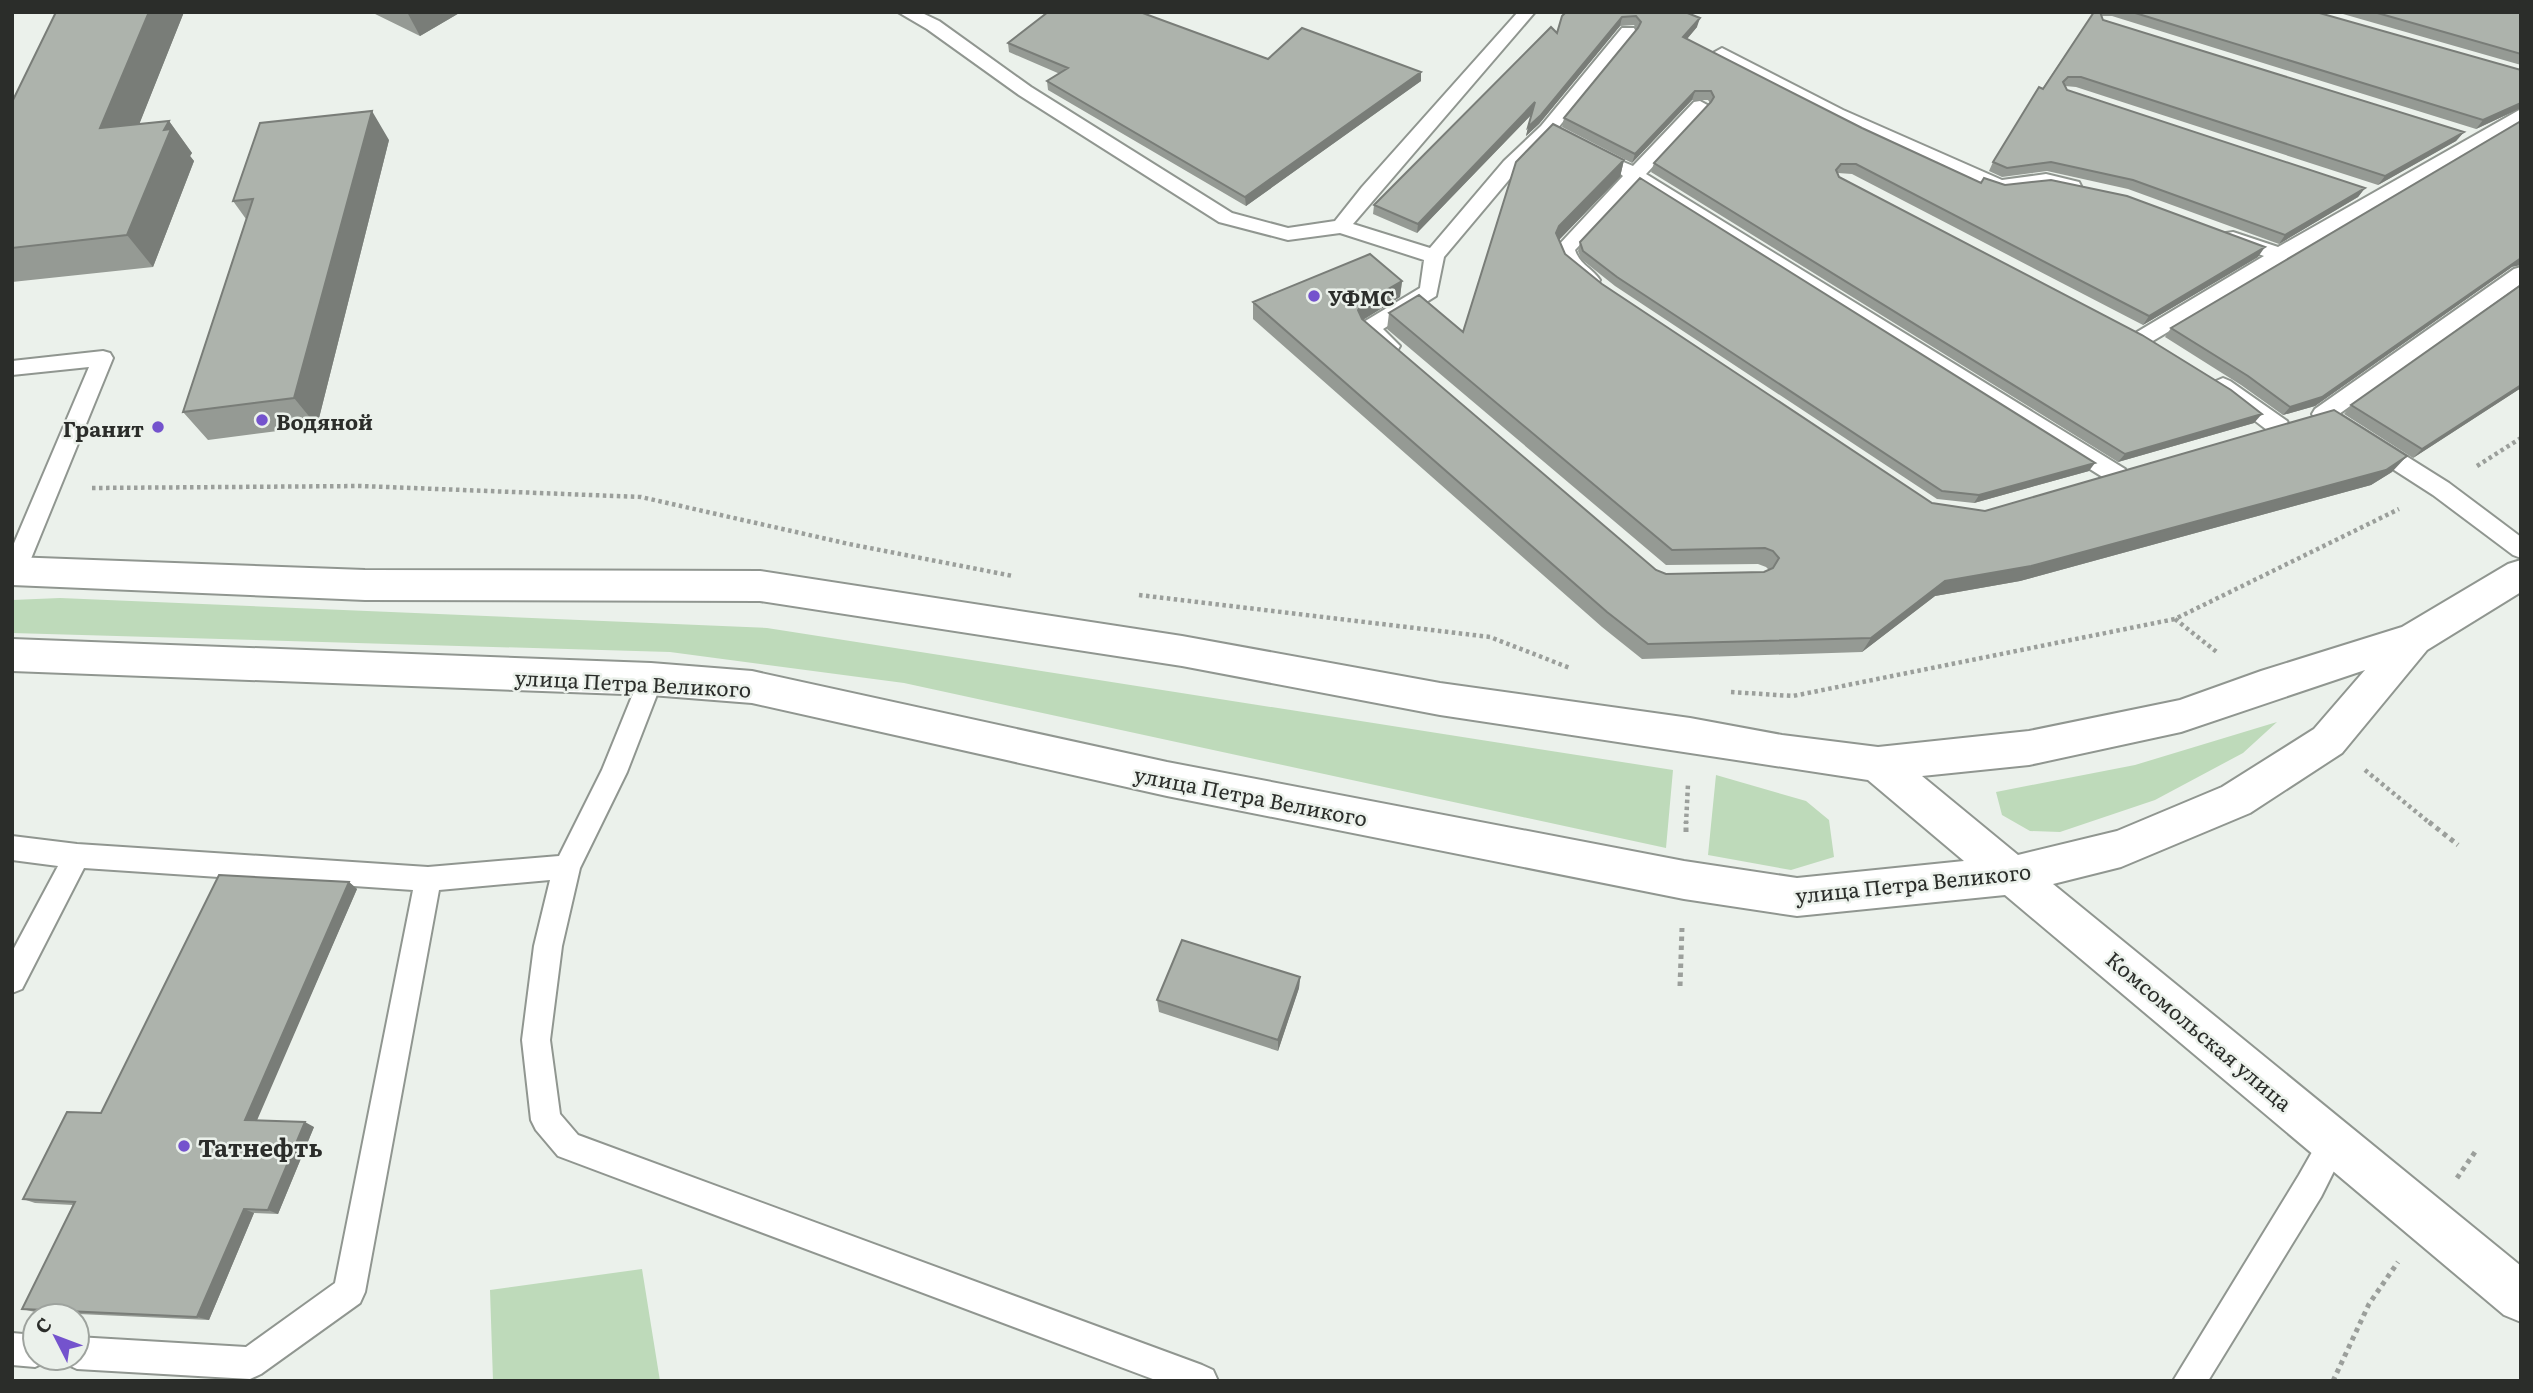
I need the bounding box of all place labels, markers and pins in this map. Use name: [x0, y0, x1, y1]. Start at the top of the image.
place label: УФМС: [1328, 281, 1395, 312]
marker: УФМС: [1306, 288, 1322, 304]
place label: Водяной: [276, 405, 373, 436]
place label: Гранит: [63, 412, 144, 443]
marker: Водяной: [254, 412, 270, 428]
marker: Гранит: [150, 419, 166, 435]
place label: Татнефть: [198, 1129, 323, 1164]
marker: Татнефть: [176, 1138, 192, 1154]

